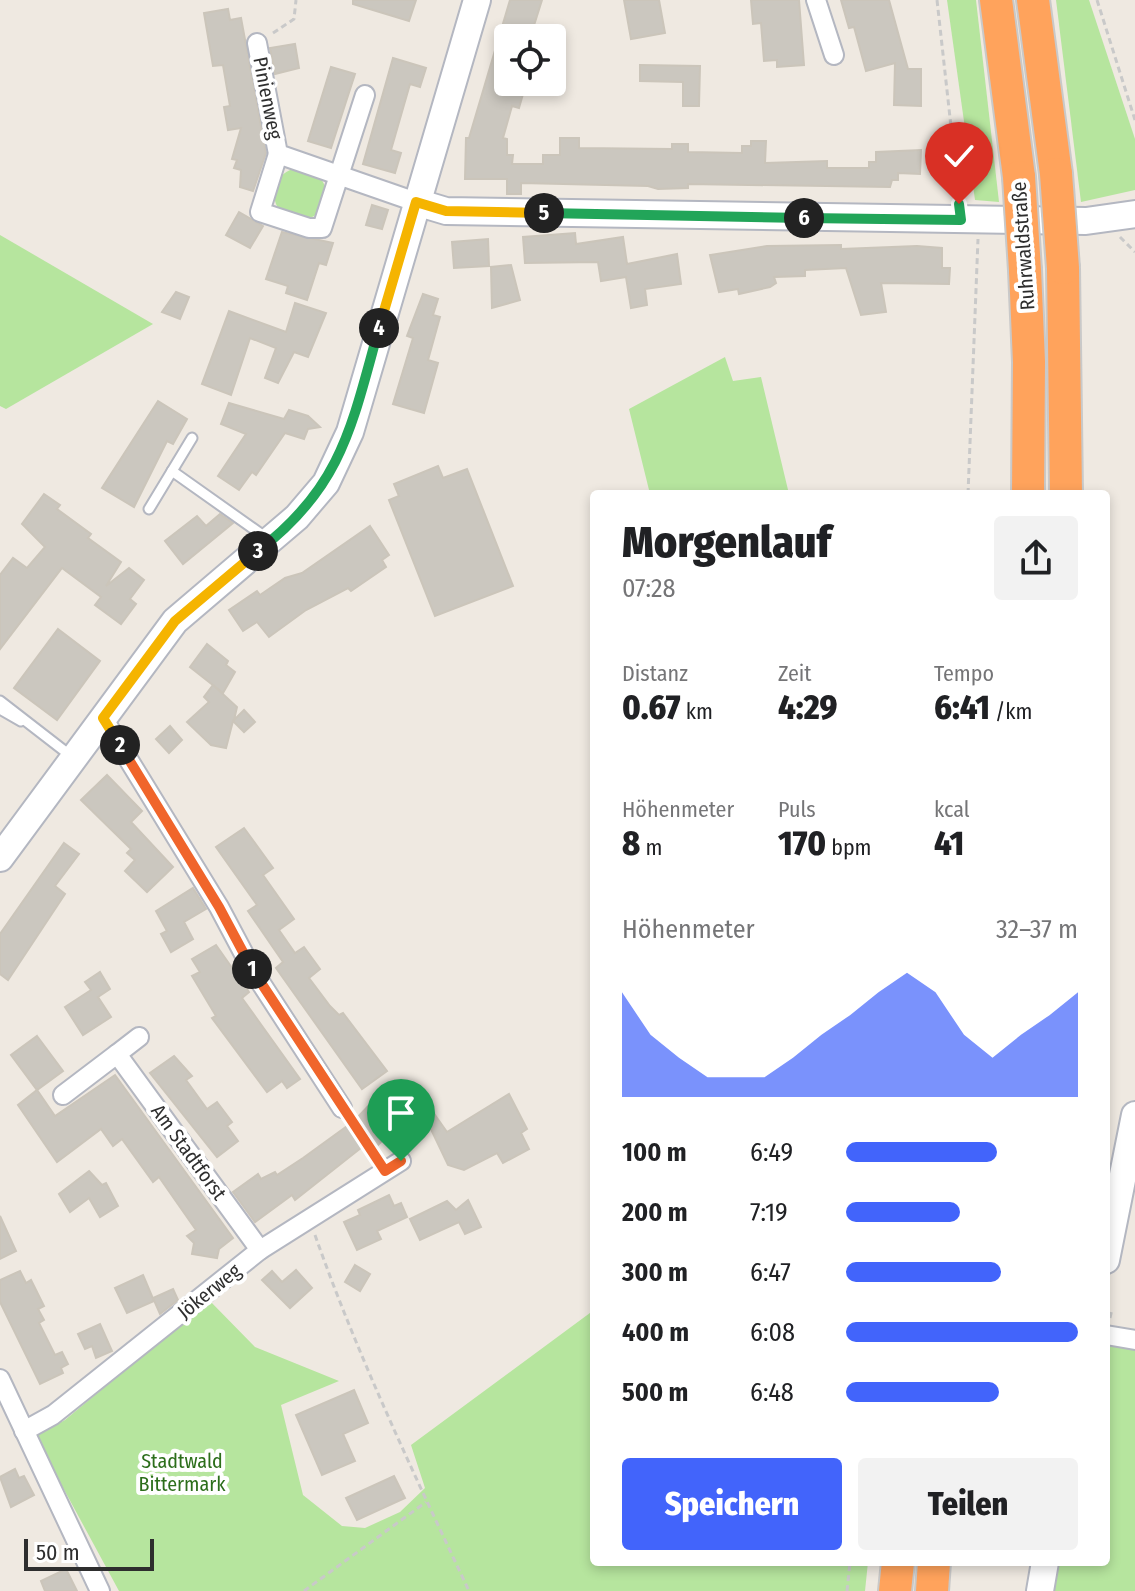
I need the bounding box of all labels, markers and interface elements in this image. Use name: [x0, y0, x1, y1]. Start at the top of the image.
map controls: [494, 24, 566, 96]
button: locate: [494, 24, 566, 96]
street label: Pinienweg: [248, 55, 288, 142]
pin: [925, 122, 993, 204]
icon: check: [937, 134, 981, 178]
street label: Ruhrwaldstraße: [1007, 181, 1039, 311]
pin: 5: [524, 193, 564, 233]
pin: 6: [784, 198, 824, 238]
text: 5: [539, 199, 549, 226]
text: 6: [798, 204, 810, 231]
pin: 4: [359, 308, 399, 348]
text: 4: [373, 314, 385, 341]
text: Morgenlauf: [622, 516, 831, 569]
button: share: [994, 516, 1078, 600]
pin: 3: [238, 531, 278, 571]
text: 3: [253, 537, 263, 564]
text: 07:28: [622, 573, 676, 604]
text: Distanz: [622, 660, 688, 687]
text: Zeit: [778, 660, 812, 687]
text: Tempo: [934, 660, 994, 687]
text: 0.67: [622, 687, 681, 728]
text: 4:29: [778, 687, 837, 728]
text: 6:41: [934, 687, 990, 728]
text: km: [681, 698, 713, 725]
text: /km: [990, 698, 1033, 725]
pin: 2: [100, 725, 140, 765]
text: 2: [115, 731, 125, 758]
text: Höhenmeter: [622, 796, 734, 823]
text: Puls: [778, 796, 816, 823]
text: kcal: [934, 796, 970, 823]
text: 8: [622, 823, 640, 864]
text: 170: [778, 823, 826, 864]
text: 41: [934, 823, 964, 864]
text: m: [640, 834, 662, 861]
text: bpm: [826, 834, 872, 861]
text: Höhenmeter: [622, 914, 755, 945]
text: 32–37 m: [996, 914, 1078, 945]
pin: 1: [232, 949, 272, 989]
text: 1: [247, 955, 257, 982]
pin: [367, 1079, 435, 1161]
icon: arrive: [379, 1091, 423, 1135]
street label: Am Stadtforst: [146, 1100, 232, 1205]
text: 100 m: [622, 1137, 687, 1168]
text: 6:49: [750, 1137, 793, 1168]
text: 200 m: [622, 1197, 688, 1228]
text: 7:19: [750, 1197, 788, 1228]
text: 300 m: [622, 1257, 688, 1288]
text: 6:47: [750, 1257, 791, 1288]
street label: Jökerweg: [173, 1258, 246, 1324]
text: 400 m: [622, 1317, 689, 1348]
text: 6:08: [750, 1317, 795, 1348]
text: 500 m: [622, 1377, 688, 1408]
text: 6:48: [750, 1377, 794, 1408]
park label: Stadtwald Bittermark: [138, 1449, 226, 1496]
button: Speichern: [622, 1458, 842, 1550]
button: Teilen: [858, 1458, 1078, 1550]
scale bar: [24, 1535, 154, 1571]
text: 50 m: [36, 1539, 80, 1566]

